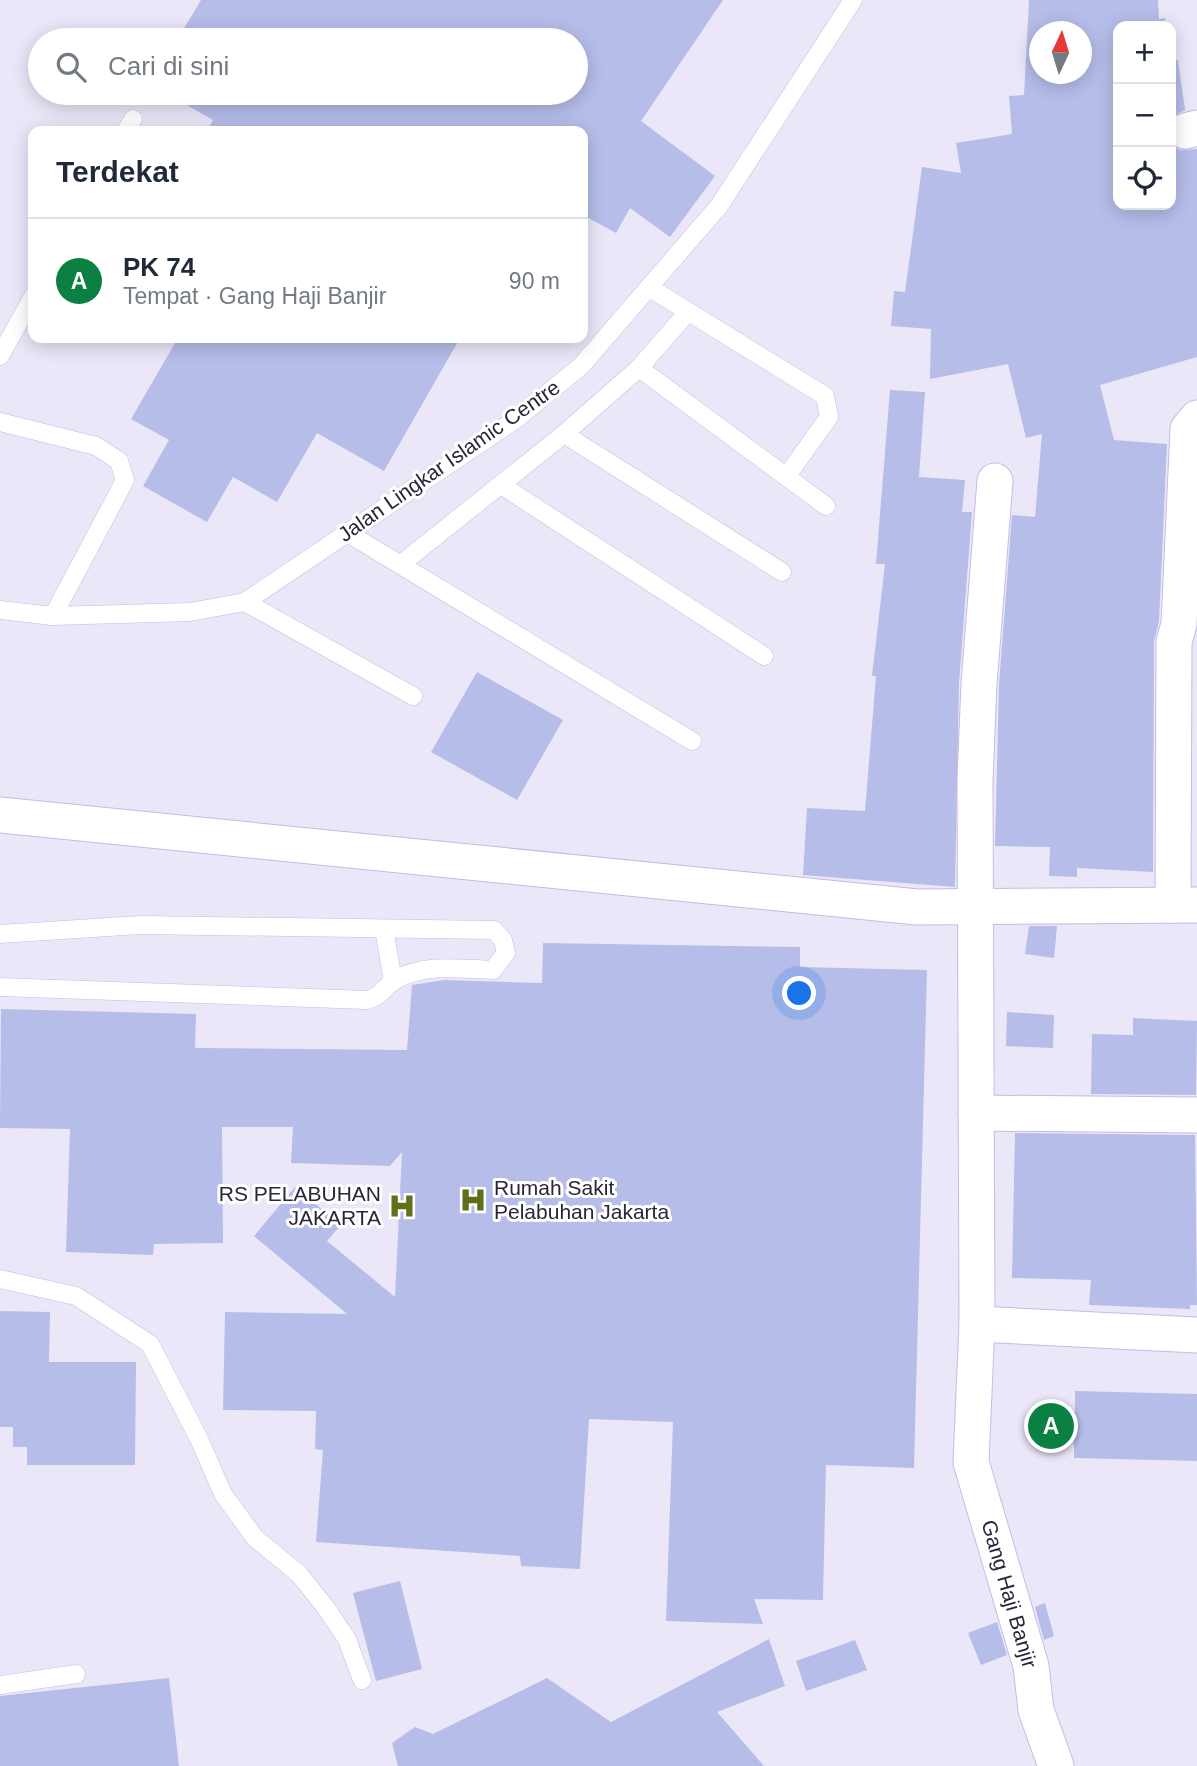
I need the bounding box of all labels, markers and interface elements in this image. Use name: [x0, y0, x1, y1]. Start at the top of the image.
north arrow: [1029, 21, 1092, 84]
map controls: [1113, 21, 1176, 210]
button: +: [1113, 21, 1176, 84]
search box: [28, 28, 588, 105]
icon: search: [52, 48, 90, 86]
text: Cari di sini: [108, 51, 229, 81]
button: −: [1113, 84, 1176, 147]
button: locate: [1113, 147, 1176, 210]
text: Terdekat: [56, 155, 179, 188]
text: PK 74: [123, 252, 195, 282]
text: A: [71, 268, 87, 294]
text: 90 m: [509, 268, 560, 294]
text: Tempat · Gang Haji Banjir: [123, 283, 386, 309]
street label: Jalan Lingkar Islamic Centre: [334, 375, 564, 546]
your location: [782, 976, 816, 1010]
place label: Rumah Sakit Pelabuhan Jakarta: [494, 1176, 669, 1223]
place label: RS PELABUHAN JAKARTA: [219, 1182, 381, 1229]
hospital icon: Rumah Sakit Pelabuhan Jakarta: [458, 1185, 488, 1215]
hospital icon: RS PELABUHAN JAKARTA: [387, 1191, 417, 1221]
pin: A: [1028, 1400, 1074, 1452]
street label: Gang Haji Banjir: [977, 1517, 1042, 1671]

